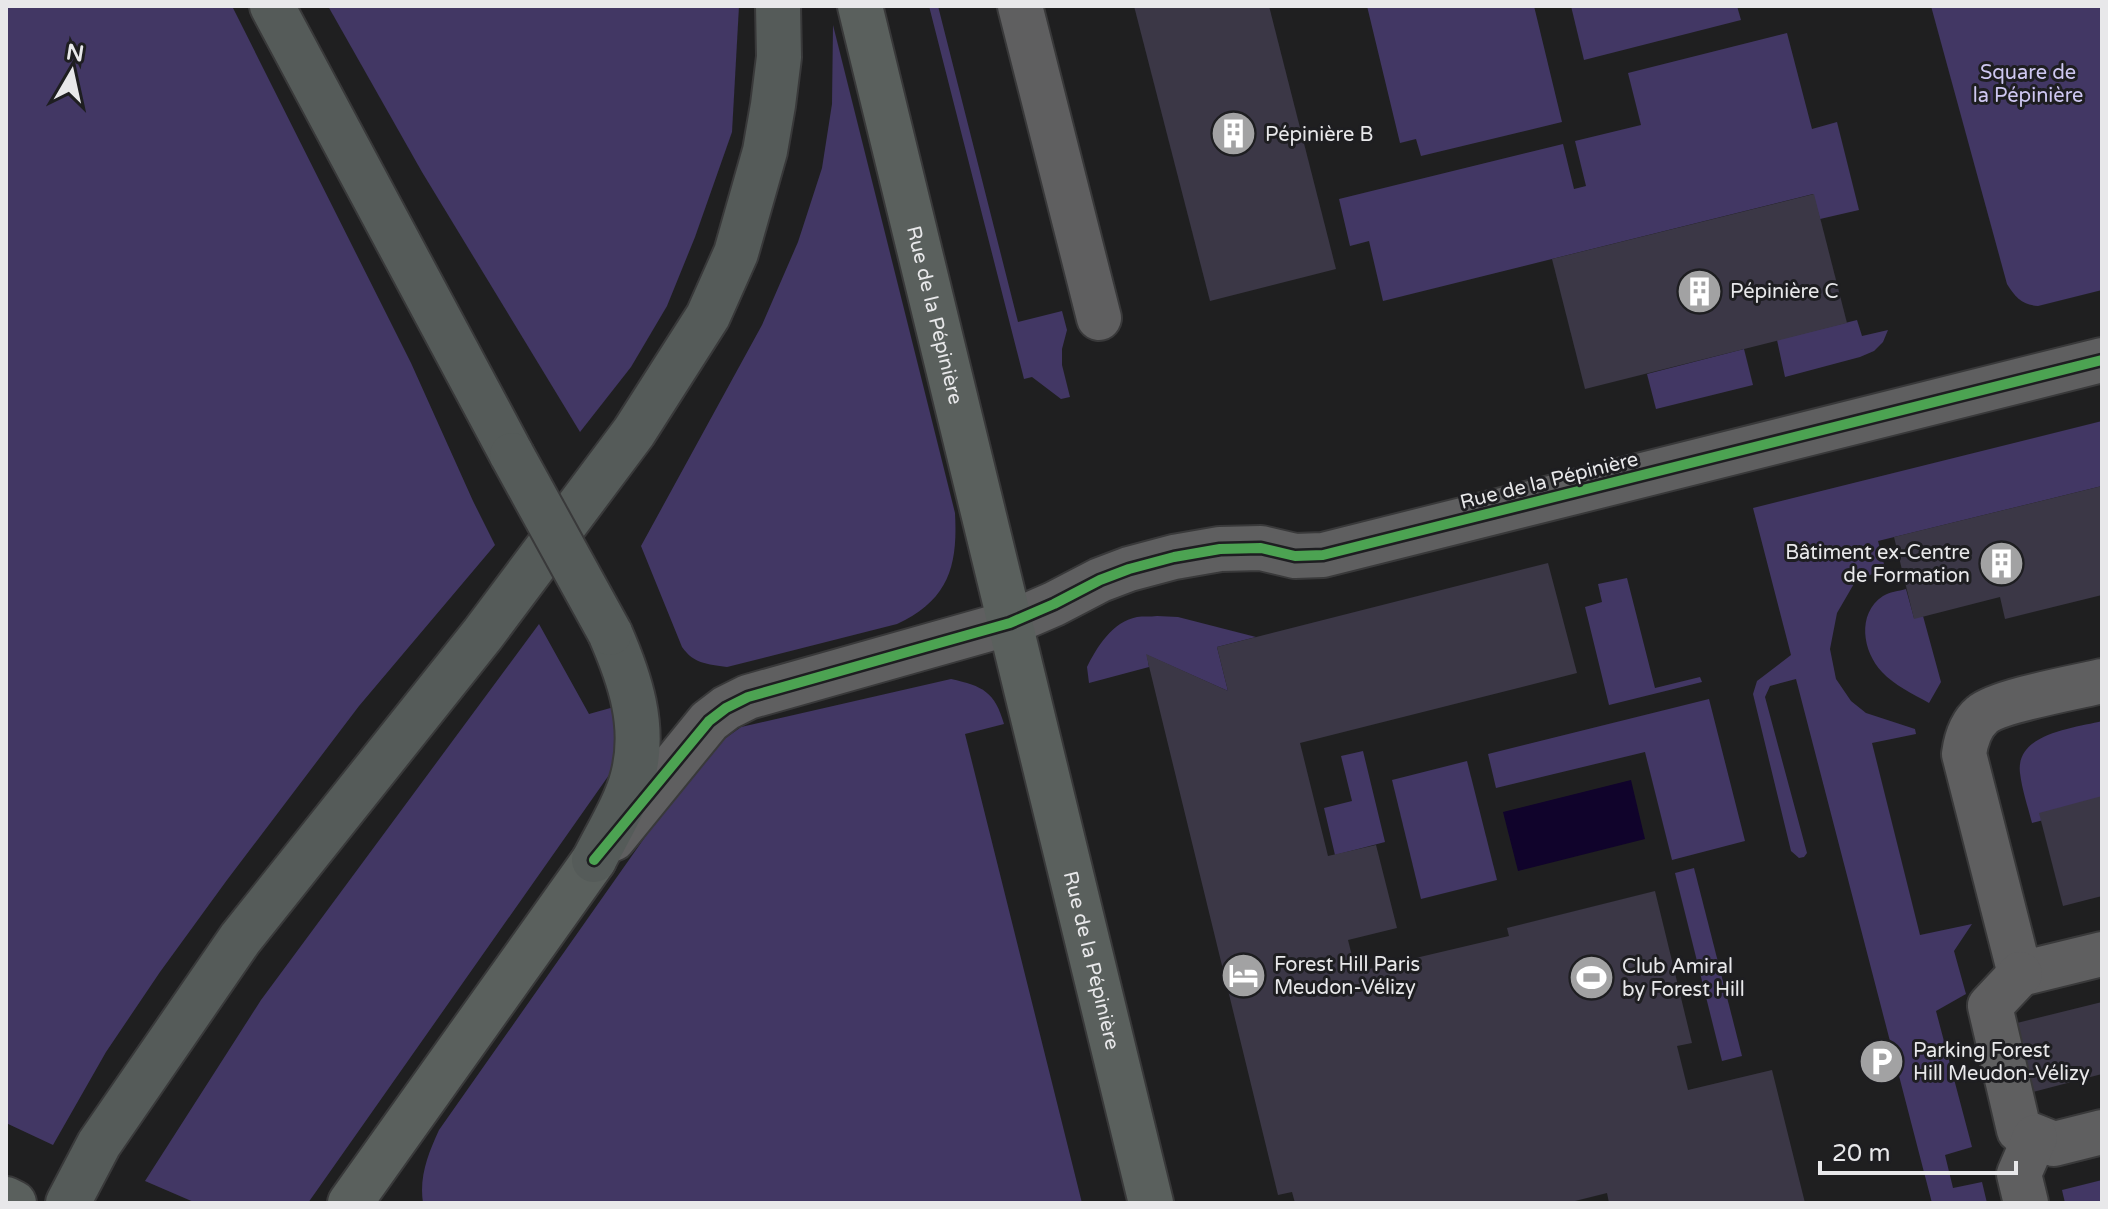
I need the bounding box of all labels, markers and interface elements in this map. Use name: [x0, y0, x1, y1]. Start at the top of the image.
north arrow: [32, 32, 112, 112]
text: N: [64, 39, 86, 67]
park label: Square de la Pépinière: [1973, 61, 2083, 108]
building icon: Pépinière B: [1210, 110, 1258, 158]
place label: Pépinière B: [1265, 123, 1373, 147]
street label: Rue de la Pépinière: [901, 224, 967, 407]
building icon: Pépinière C: [1675, 267, 1723, 315]
place label: Pépinière C: [1730, 280, 1838, 304]
street label: Rue de la Pépinière: [1458, 447, 1641, 515]
building icon: Bâtiment ex-Centre de Formation: [1977, 539, 2025, 587]
place label: Bâtiment ex-Centre de Formation: [1785, 541, 1970, 588]
street label: Rue de la Pépinière: [1058, 869, 1124, 1052]
hotel icon: Forest Hill Paris Meudon-Vélizy: [1219, 952, 1267, 1000]
place label: Forest Hill Paris Meudon-Vélizy: [1274, 953, 1420, 1000]
sports icon: Club Amiral by Forest Hill: [1567, 954, 1615, 1002]
place label: Club Amiral by Forest Hill: [1622, 955, 1745, 1002]
parking icon: Parking Forest Hill Meudon-Vélizy: [1858, 1037, 1906, 1085]
place label: Parking Forest Hill Meudon-Vélizy: [1913, 1039, 2090, 1086]
scale bar: [1820, 1125, 2016, 1175]
text: 20 m: [1832, 1139, 1890, 1168]

